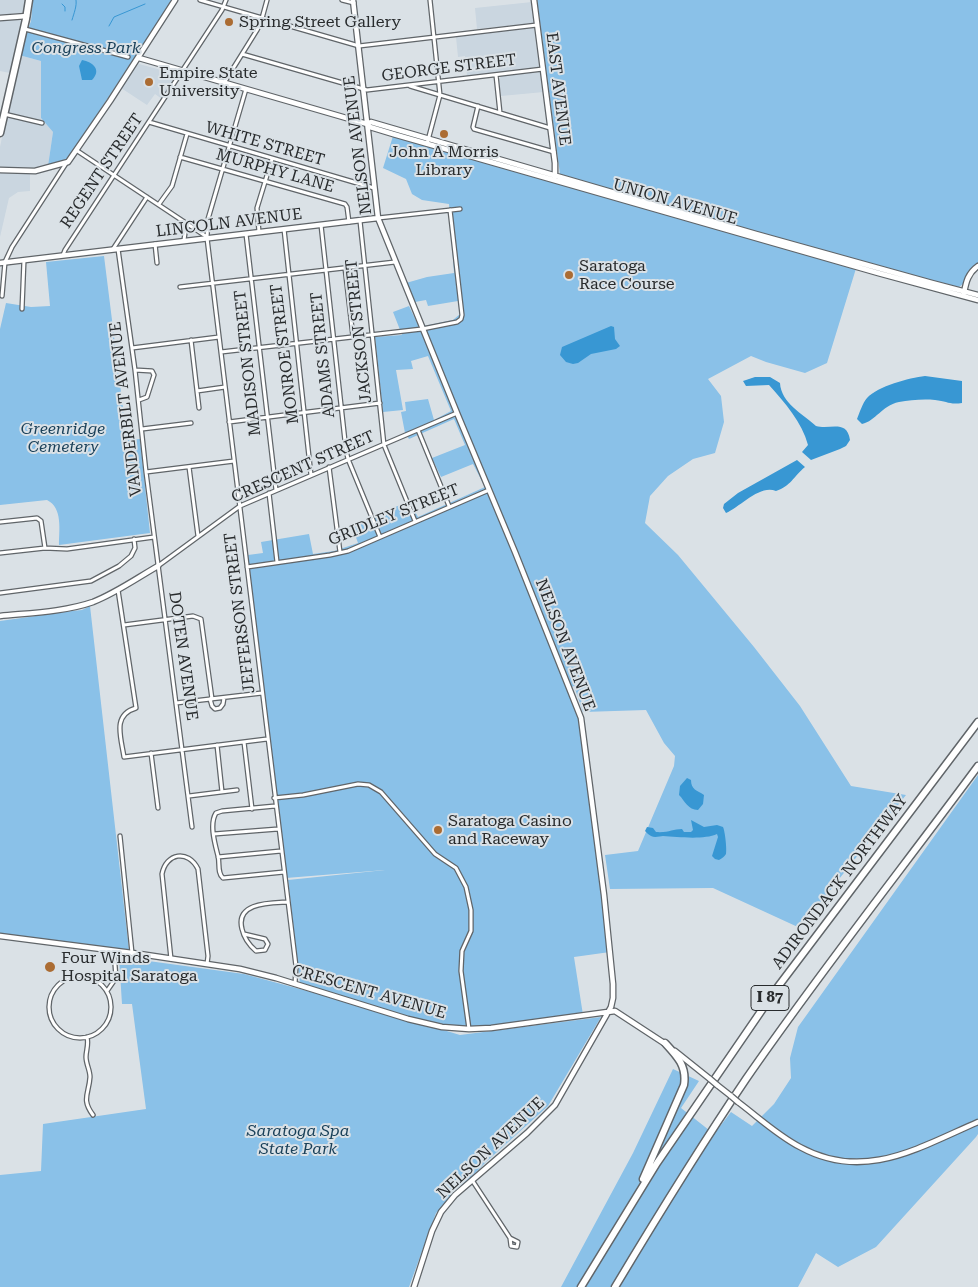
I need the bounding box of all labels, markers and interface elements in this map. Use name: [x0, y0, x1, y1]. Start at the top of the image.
place label: Spring Street Gallery: [239, 12, 401, 32]
marker: Spring Street Gallery: [223, 16, 235, 28]
street label: EAST AVENUE: [542, 31, 574, 147]
park label: Congress Park: [32, 38, 140, 58]
street label: GEORGE STREET: [381, 50, 517, 86]
place label: Empire State University: [159, 63, 258, 101]
street label: NELSON AVENUE: [340, 74, 376, 216]
marker: Empire State University: [143, 76, 155, 88]
street label: REGENT STREET: [57, 110, 147, 232]
street label: WHITE STREET: [203, 118, 327, 170]
marker: John A Morris Library: [438, 128, 450, 140]
place label: John A Morris Library: [389, 142, 499, 180]
street label: MURPHY LANE: [214, 145, 336, 197]
street label: UNION AVENUE: [610, 175, 740, 229]
street label: LINCOLN AVENUE: [155, 204, 303, 242]
place label: Saratoga Race Course: [579, 256, 674, 294]
street label: JACKSON STREET: [342, 258, 376, 404]
marker: Saratoga Race Course: [563, 269, 575, 281]
street label: MONROE STREET: [267, 283, 303, 425]
street label: MADISON STREET: [231, 289, 265, 437]
street label: ADAMS STREET: [307, 291, 339, 419]
street label: VANDERBILT AVENUE: [106, 320, 146, 498]
park label: Greenridge Cemetery: [21, 419, 105, 457]
street label: CRESCENT STREET: [228, 427, 378, 507]
street label: GRIDLEY STREET: [326, 480, 462, 550]
street label: JEFFERSON STREET: [221, 532, 259, 694]
street label: NELSON AVENUE: [531, 576, 599, 714]
street label: DOTEN AVENUE: [164, 590, 202, 722]
street label: ADIRONDACK NORTHWAY: [768, 791, 912, 973]
place label: Saratoga Casino and Raceway: [448, 811, 572, 849]
marker: Saratoga Casino and Raceway: [432, 824, 444, 836]
place label: Four Winds Hospital Saratoga: [61, 948, 197, 986]
marker: Four Winds Hospital Saratoga: [43, 960, 57, 974]
street label: CRESCENT AVENUE: [290, 961, 448, 1023]
road number: I 87: [751, 986, 789, 1010]
street label: NELSON AVENUE: [433, 1093, 549, 1203]
park label: Saratoga Spa State Park: [247, 1121, 349, 1159]

